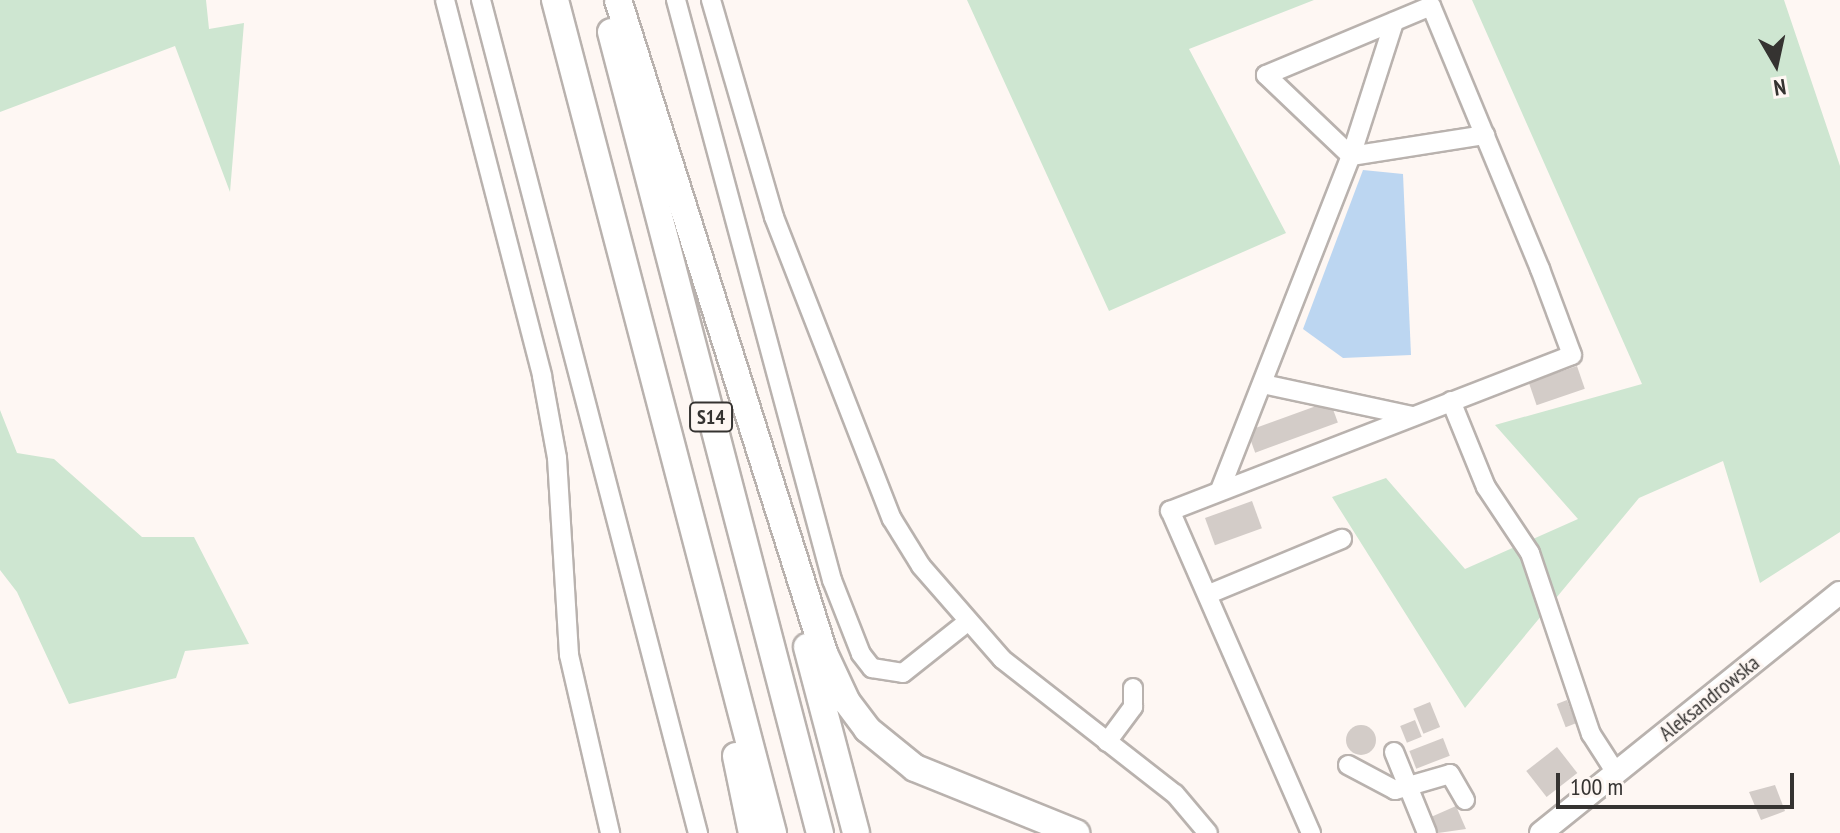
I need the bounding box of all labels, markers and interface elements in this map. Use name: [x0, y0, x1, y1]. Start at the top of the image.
north arrow: [1736, 24, 1816, 104]
text: N: [1772, 73, 1788, 102]
road number: S14: [689, 401, 733, 433]
street label: Aleksandrowska: [1653, 649, 1765, 747]
scale bar: [1560, 757, 1798, 807]
text: 100 m: [1570, 771, 1623, 802]

